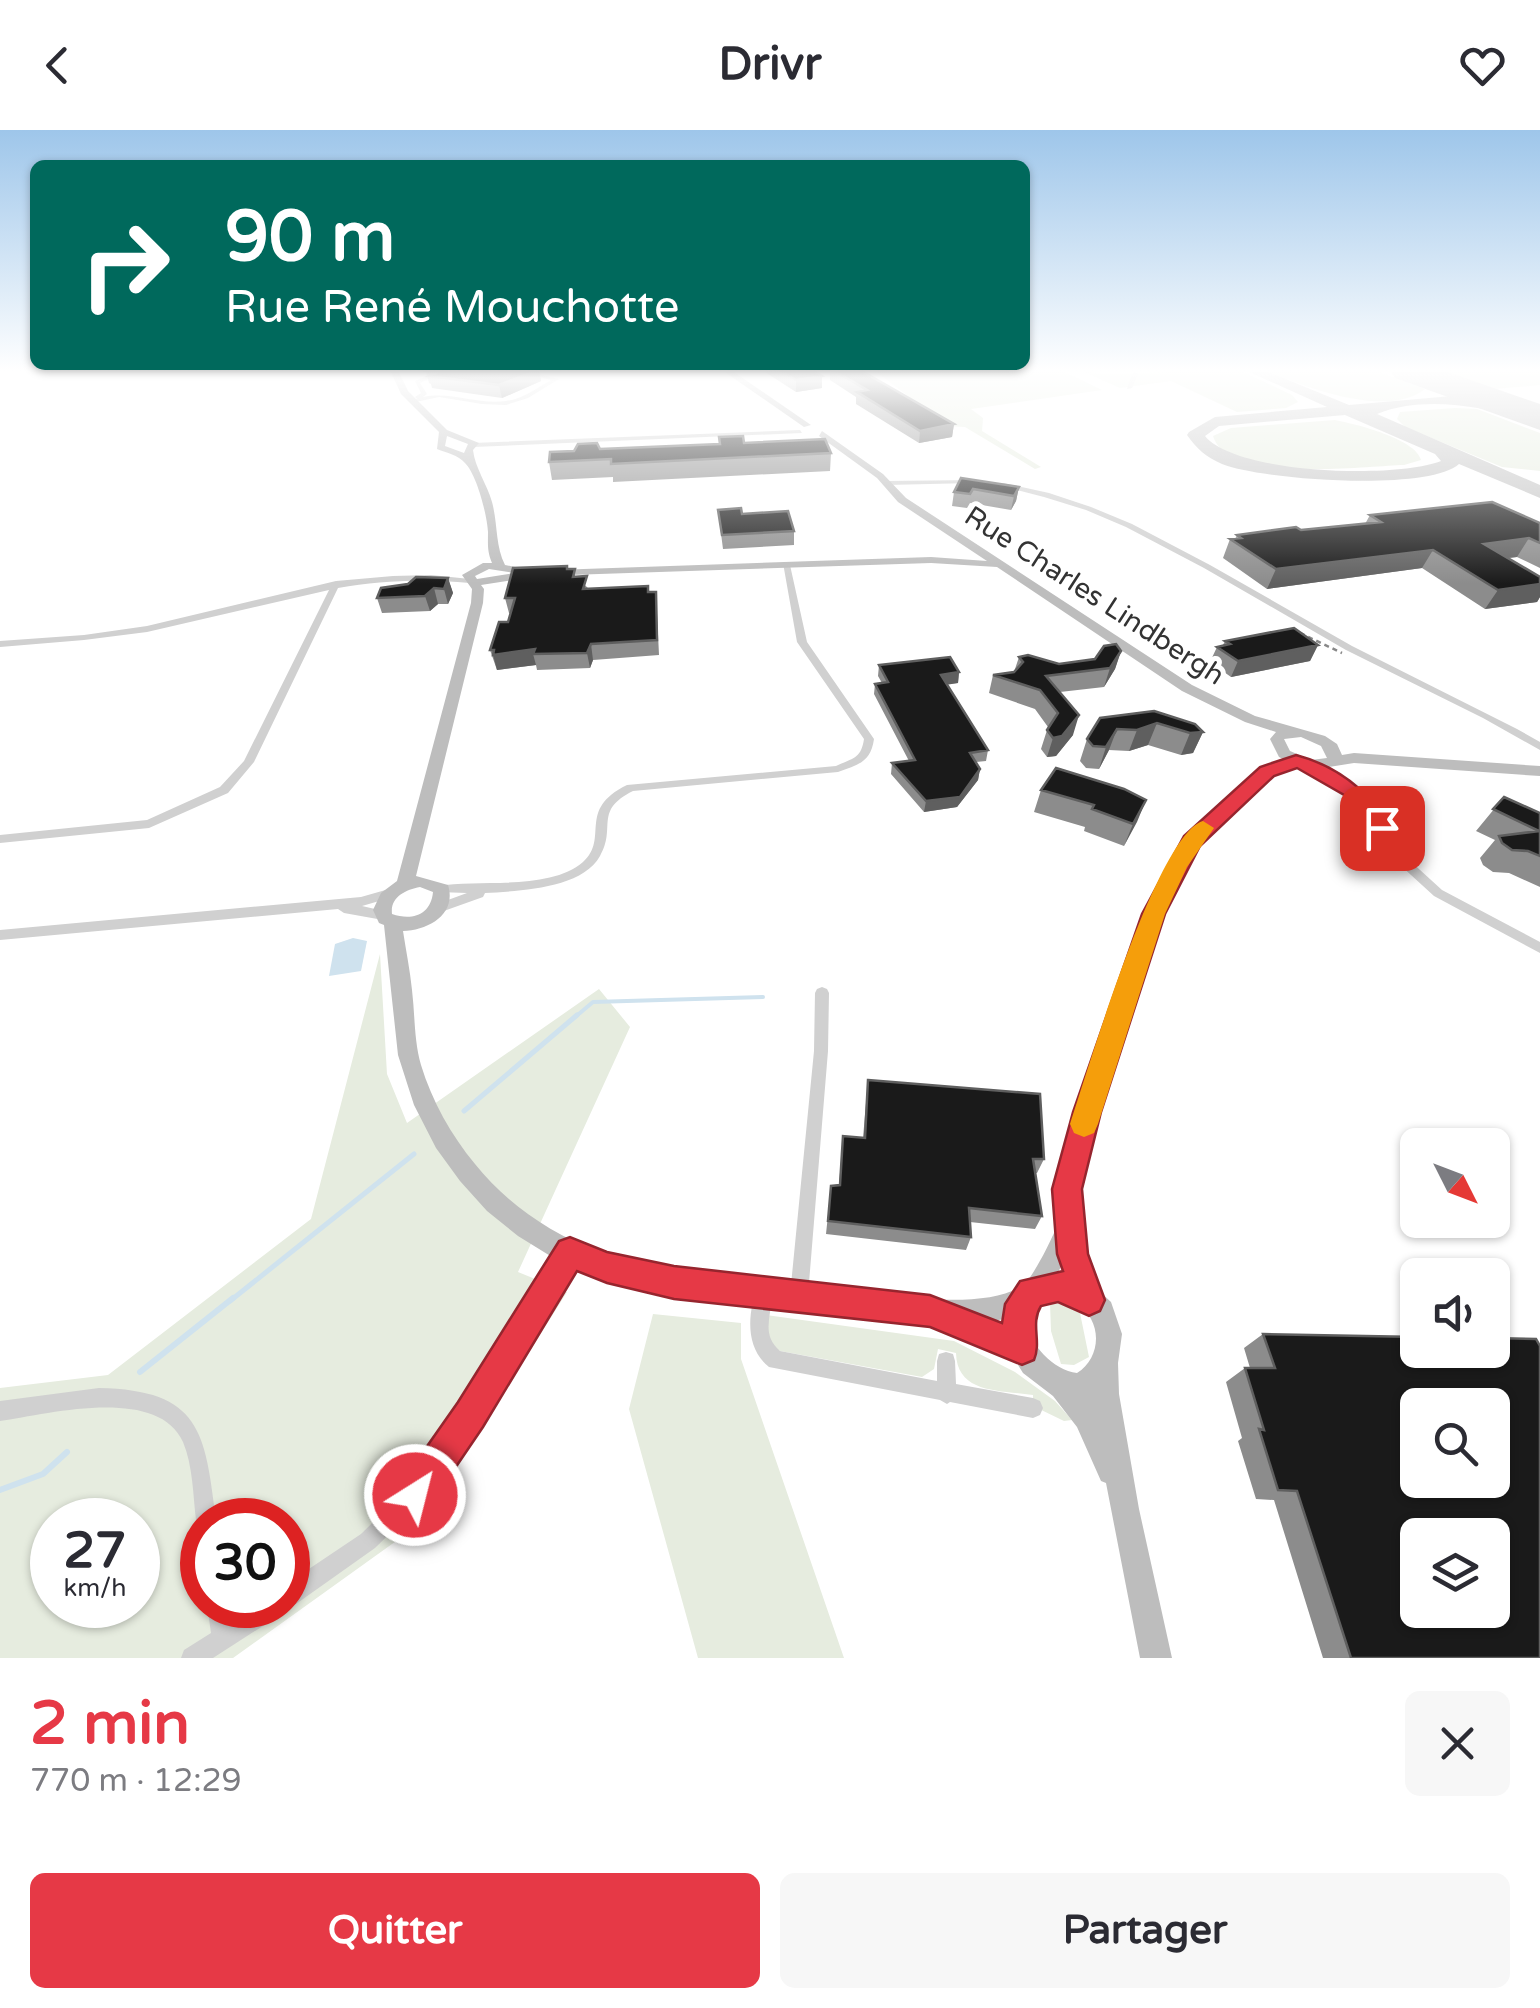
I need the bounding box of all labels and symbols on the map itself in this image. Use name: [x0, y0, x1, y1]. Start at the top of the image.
street label: Rue Charles Lindbergh: [958, 499, 1231, 693]
pin: [1340, 786, 1425, 871]
north arrow: [1400, 1128, 1510, 1238]
position arrow: [363, 1443, 467, 1547]
speed limit sign: 30: [180, 1498, 310, 1628]

